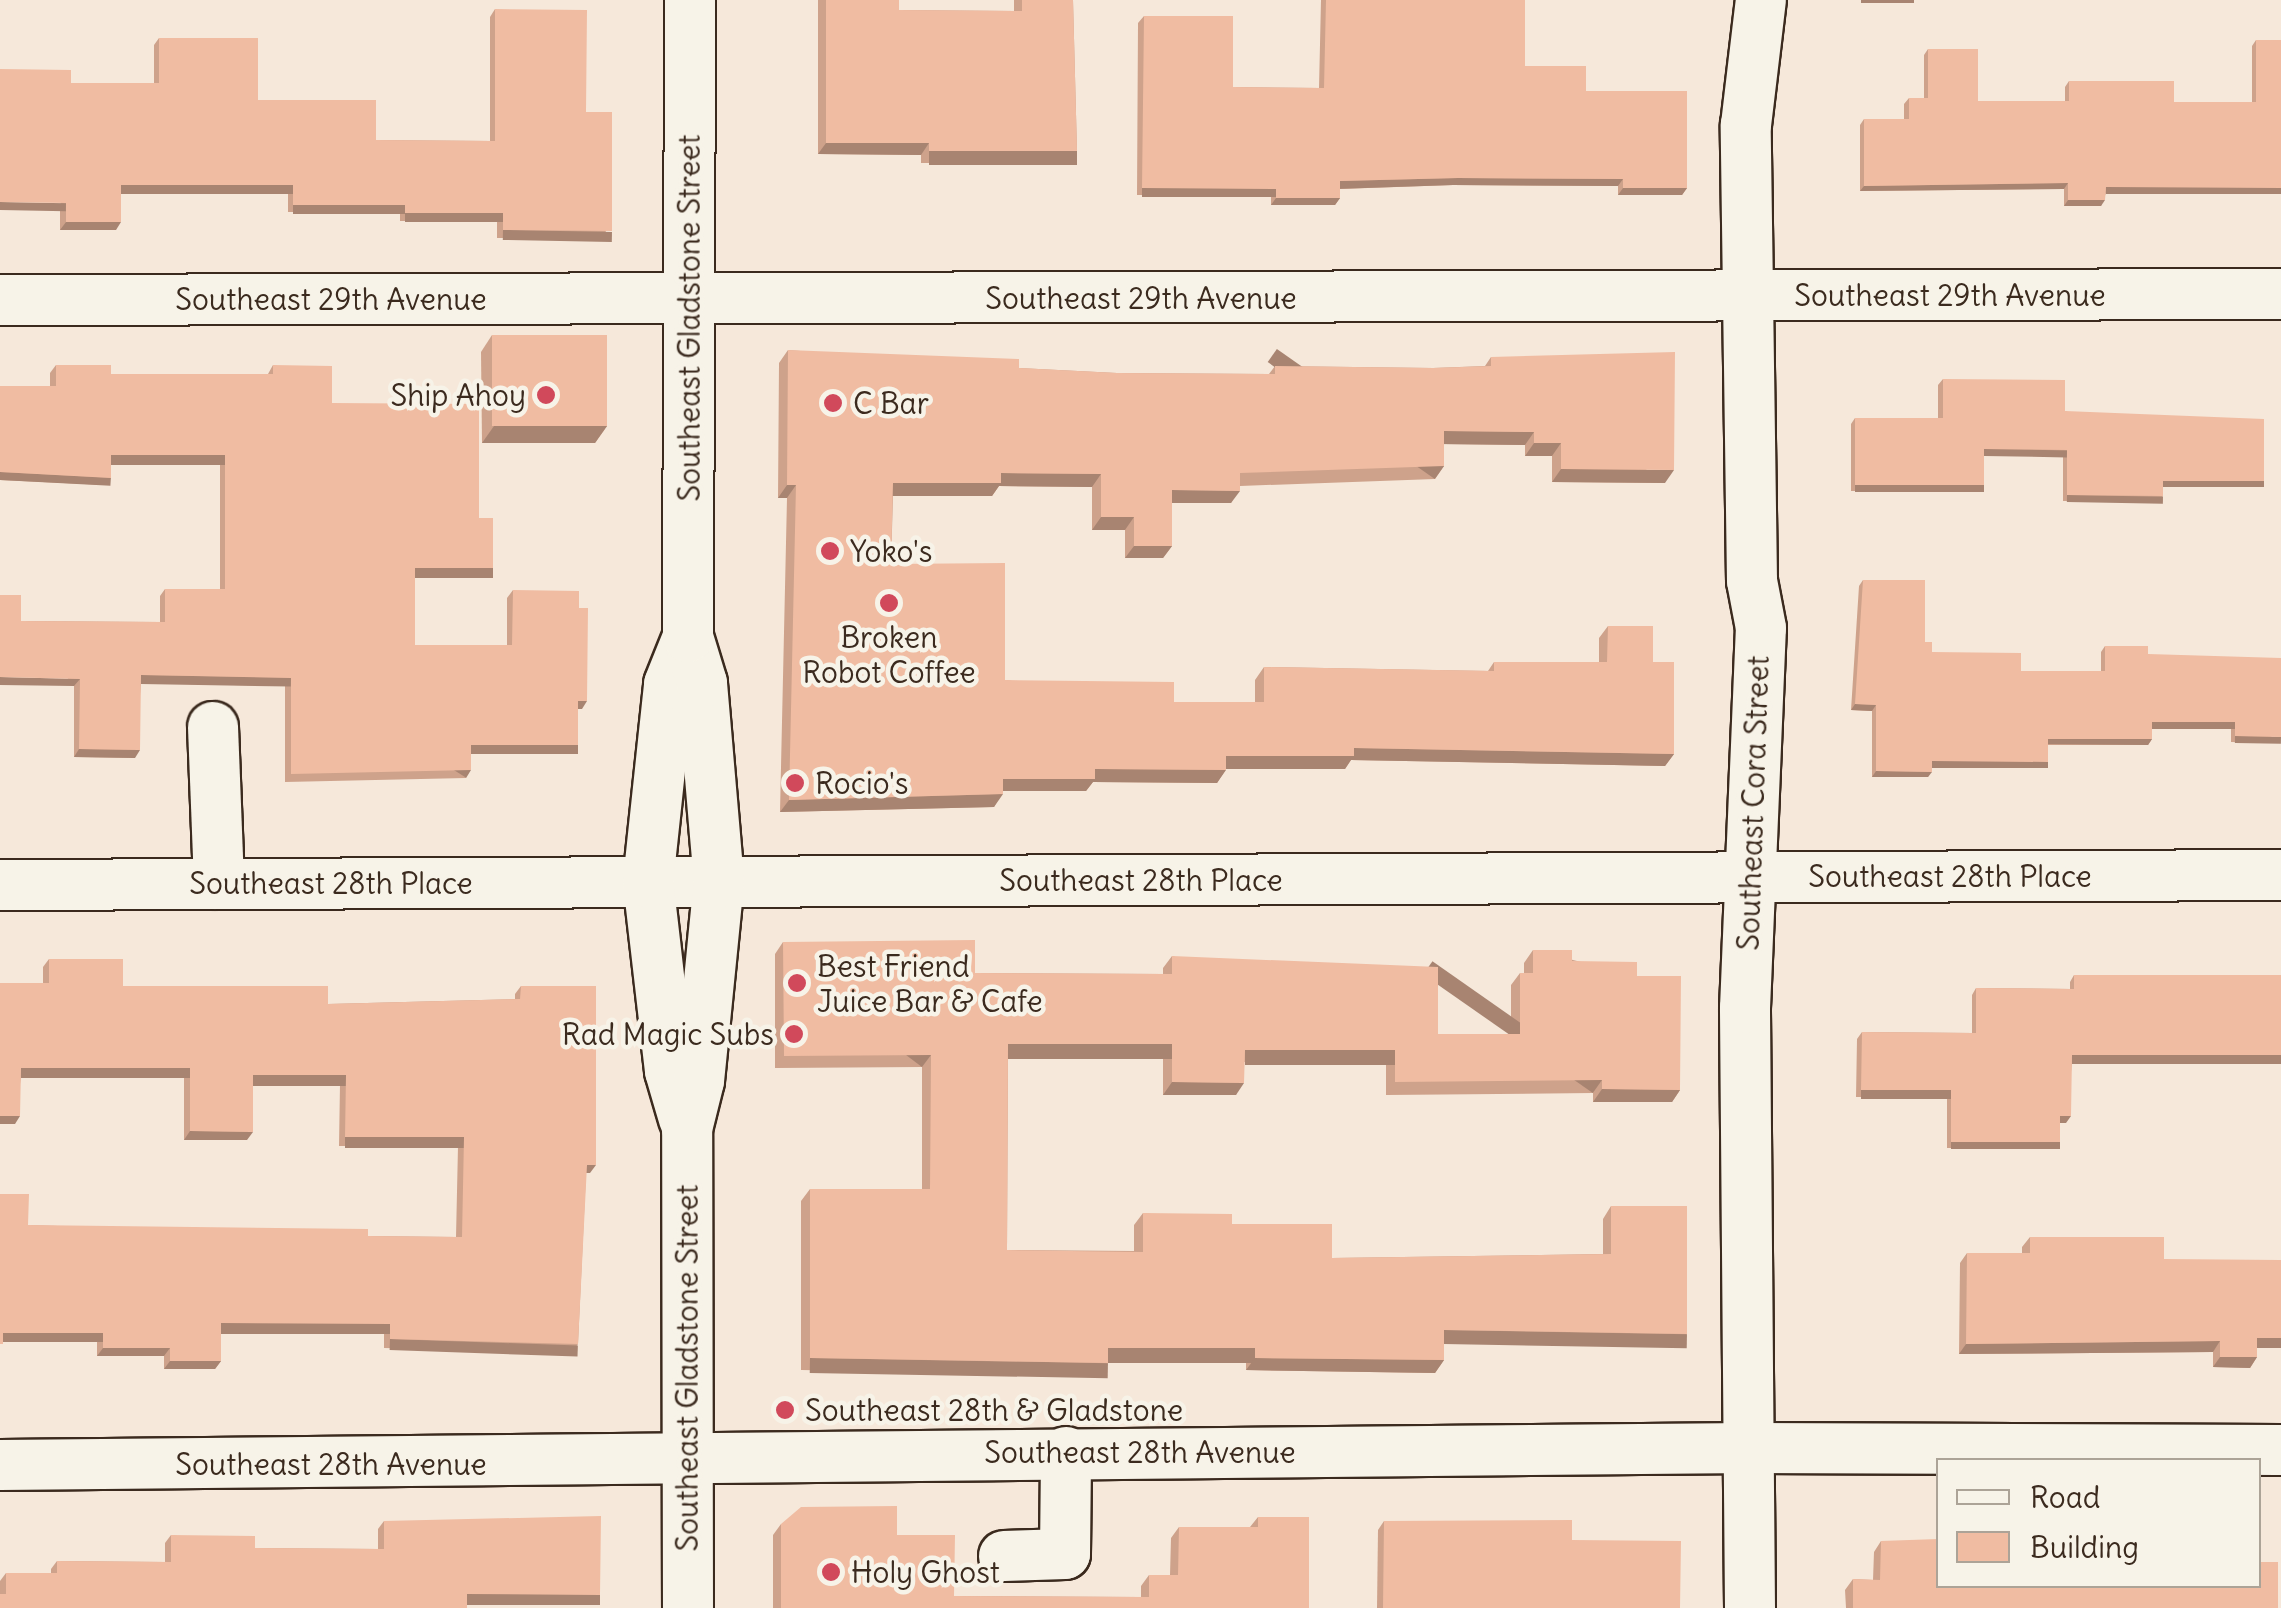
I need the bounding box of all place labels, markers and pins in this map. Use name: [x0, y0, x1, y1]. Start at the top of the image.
place label: Ship Ahoy: [391, 377, 526, 413]
marker: Ship Ahoy: [535, 384, 557, 406]
place label: C Bar: [853, 385, 929, 421]
marker: C Bar: [822, 392, 844, 414]
place label: Yoko's: [850, 533, 932, 569]
marker: Yoko's: [819, 540, 841, 562]
marker: Broken Robot Coffee: [878, 592, 900, 614]
place label: Broken Robot Coffee: [802, 619, 976, 690]
place label: Rocio's: [815, 765, 908, 801]
marker: Rocio's: [784, 772, 806, 794]
place label: Best Friend Juice Bar & Cafe: [817, 948, 1043, 1018]
marker: Best Friend Juice Bar & Cafe: [786, 972, 808, 994]
place label: Rad Magic Subs: [562, 1016, 774, 1052]
marker: Rad Magic Subs: [783, 1023, 805, 1045]
place label: Southeast 28th & Gladstone: [805, 1392, 1183, 1428]
marker: Southeast 28th & Gladstone: [774, 1399, 796, 1421]
place label: Holy Ghost: [851, 1554, 1000, 1590]
marker: Holy Ghost: [820, 1561, 842, 1583]

